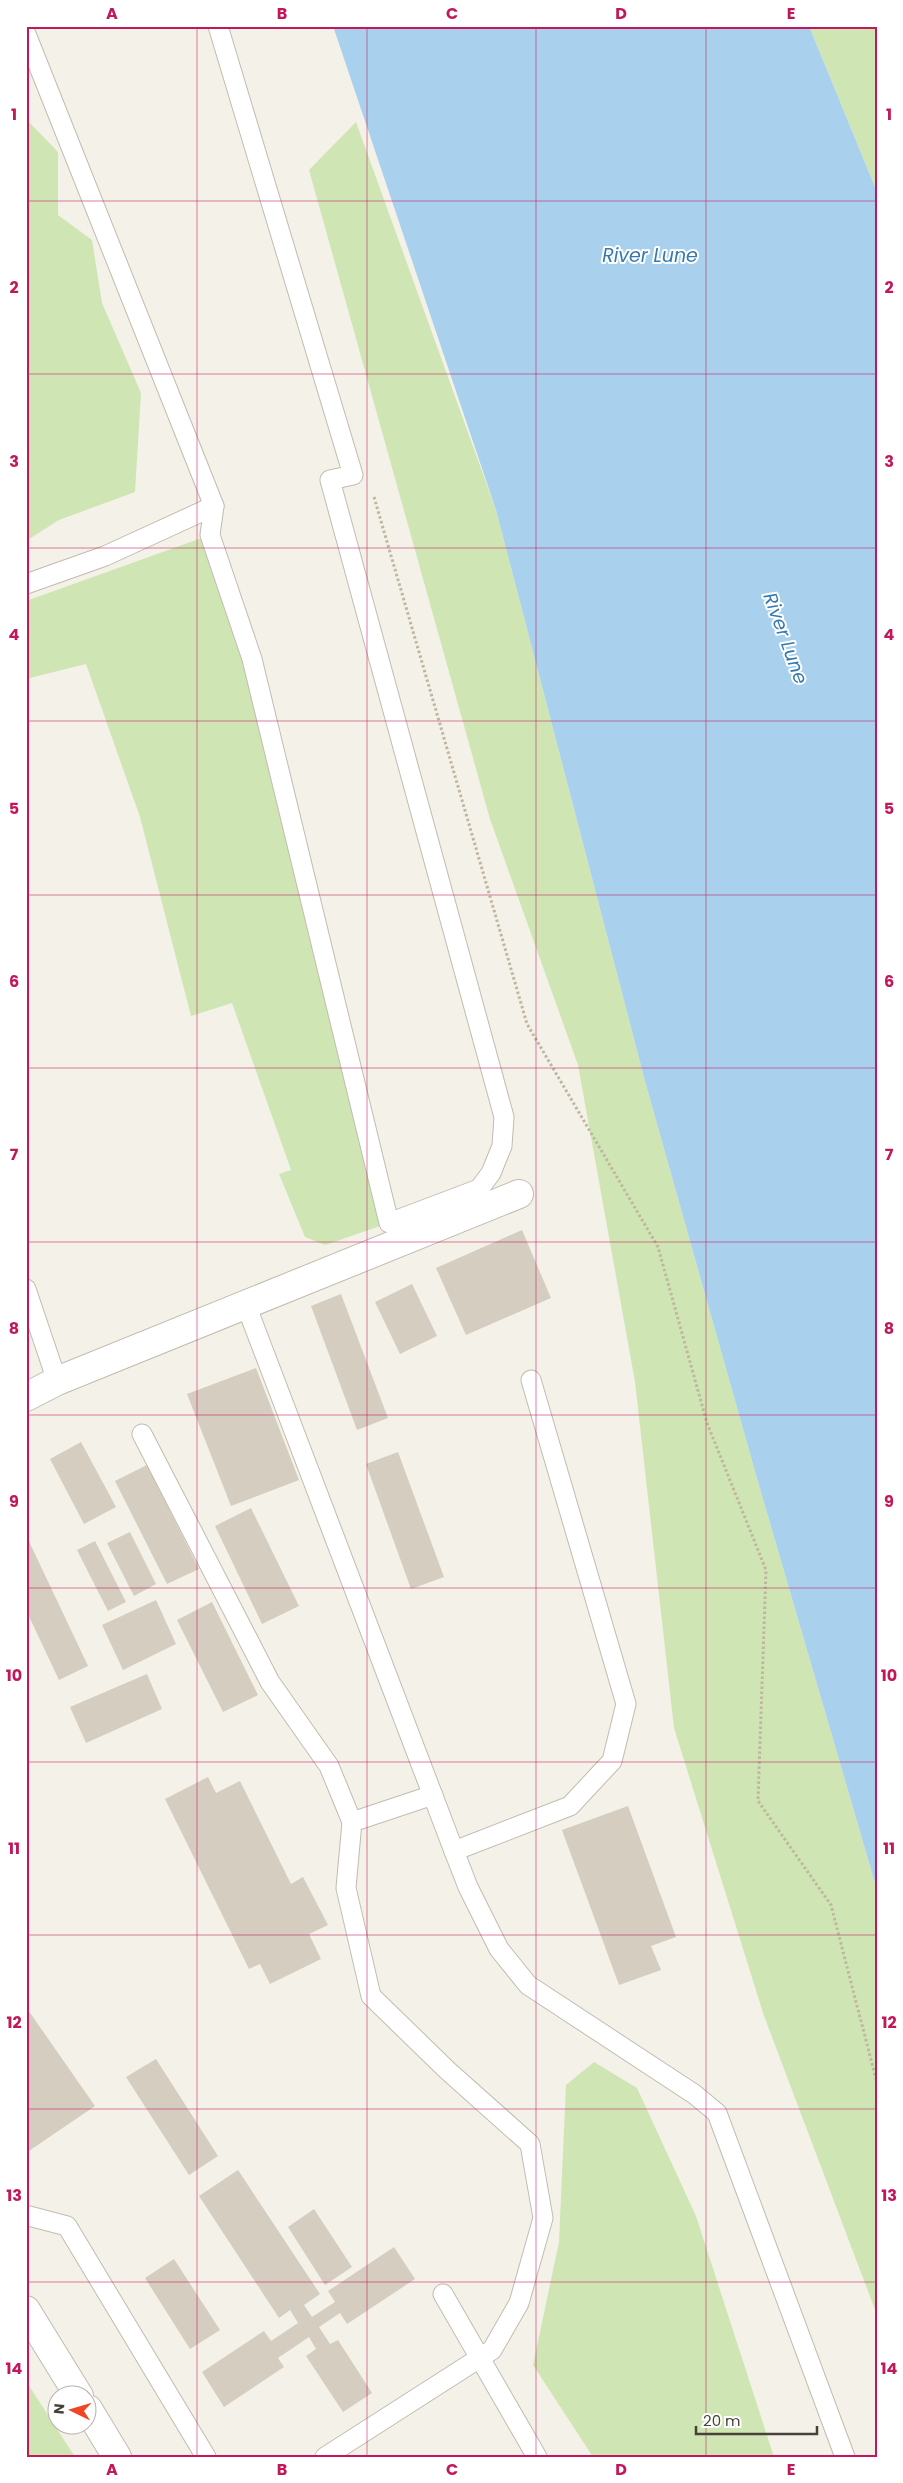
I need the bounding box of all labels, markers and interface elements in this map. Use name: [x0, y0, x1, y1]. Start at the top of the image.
text: A: [106, 2, 118, 25]
text: B: [277, 2, 287, 25]
text: C: [446, 2, 458, 25]
text: D: [615, 2, 627, 25]
text: E: [787, 2, 795, 25]
text: 1: [11, 103, 17, 126]
text: 1: [886, 103, 892, 126]
water label: River Lune: [602, 242, 698, 269]
text: 2: [9, 276, 19, 299]
text: 2: [884, 276, 894, 299]
text: 3: [9, 450, 19, 473]
text: 3: [884, 450, 894, 473]
water label: River Lune: [756, 589, 815, 688]
text: 4: [9, 623, 20, 646]
text: 4: [884, 623, 895, 646]
text: 5: [9, 797, 19, 820]
text: 5: [884, 797, 894, 820]
text: 6: [9, 970, 19, 993]
text: 6: [884, 970, 894, 993]
text: 7: [10, 1143, 19, 1166]
text: 7: [885, 1143, 894, 1166]
text: 8: [9, 1317, 19, 1340]
text: 8: [884, 1317, 894, 1340]
text: 9: [9, 1490, 19, 1513]
text: 9: [884, 1490, 894, 1513]
text: 10: [6, 1664, 22, 1687]
text: 10: [881, 1664, 897, 1687]
text: 11: [8, 1837, 20, 1860]
text: 11: [883, 1837, 895, 1860]
text: 12: [6, 2011, 22, 2034]
text: 12: [881, 2011, 897, 2034]
text: 13: [6, 2184, 22, 2207]
text: 13: [881, 2184, 897, 2207]
text: 14: [6, 2357, 23, 2380]
text: 14: [881, 2357, 898, 2380]
north arrow: [48, 2386, 98, 2436]
text: N: [49, 2403, 69, 2415]
scale bar: [696, 2403, 817, 2435]
text: 20 m: [703, 2410, 741, 2431]
text: A: [106, 2458, 118, 2481]
text: B: [277, 2458, 287, 2481]
text: C: [446, 2458, 458, 2481]
text: D: [615, 2458, 627, 2481]
text: E: [787, 2458, 795, 2481]

